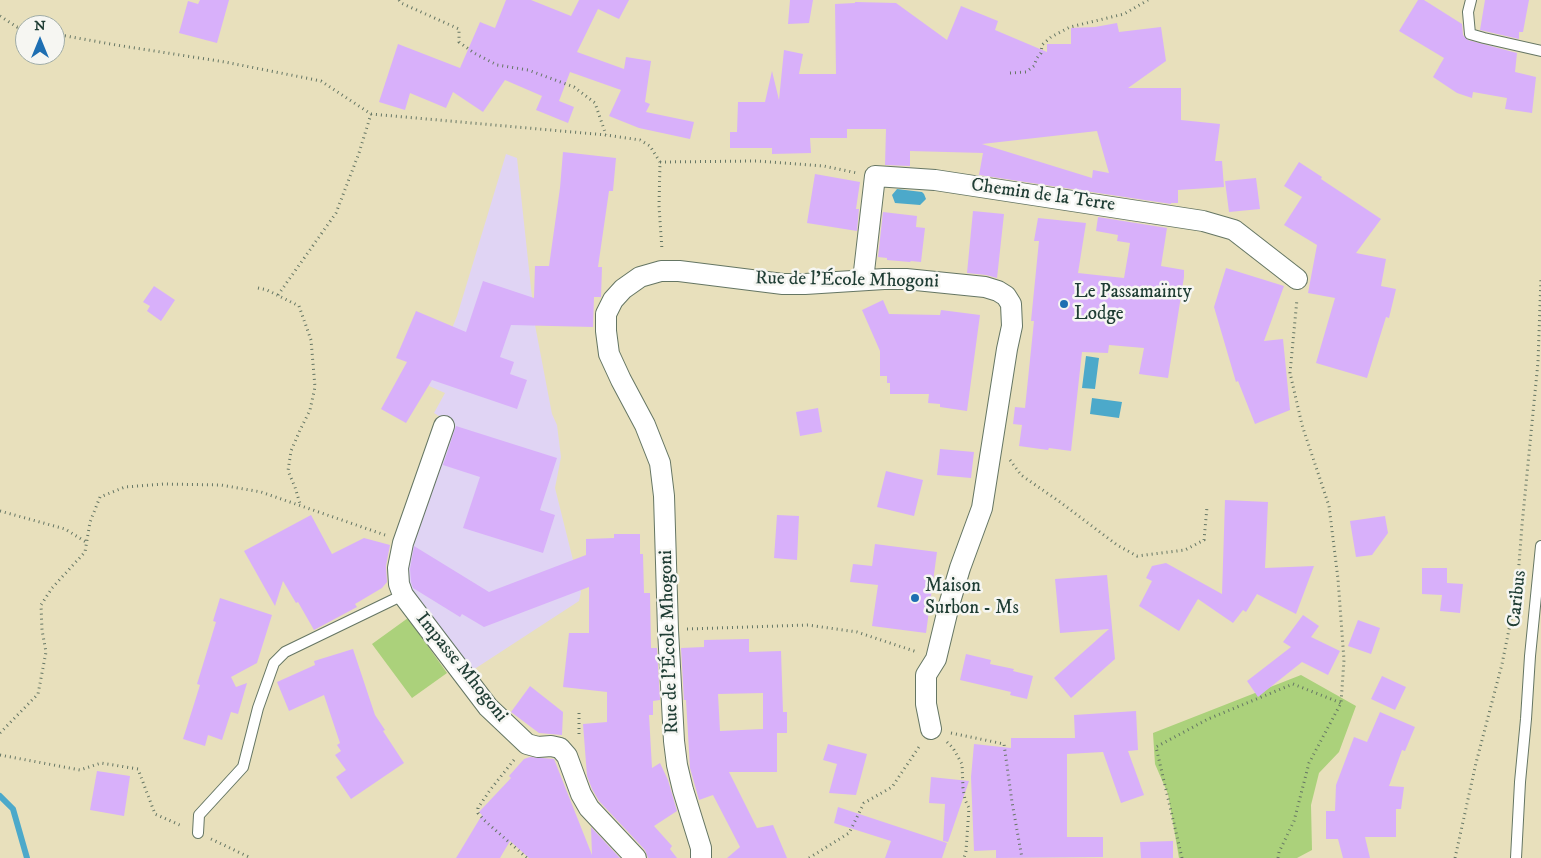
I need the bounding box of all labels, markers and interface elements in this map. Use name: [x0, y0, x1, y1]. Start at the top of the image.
north arrow: [15, 15, 65, 65]
text: N: [34, 17, 46, 35]
street label: Chemin de la Terre: [970, 175, 1116, 217]
street label: Rue de l'École Mhogoni: [755, 268, 939, 294]
place label: Le Passamaïnty Lodge: [1074, 282, 1192, 326]
marker: Le Passamaïnty Lodge: [1058, 298, 1070, 310]
street label: Rue de l'École Mhogoni: [655, 550, 685, 734]
street label: Caribus: [1504, 569, 1532, 629]
place label: Maison Surbon - Ms: [925, 576, 1019, 620]
marker: Maison Surbon - Ms: [909, 592, 921, 604]
street label: Impasse Mhogoni: [410, 609, 512, 727]

